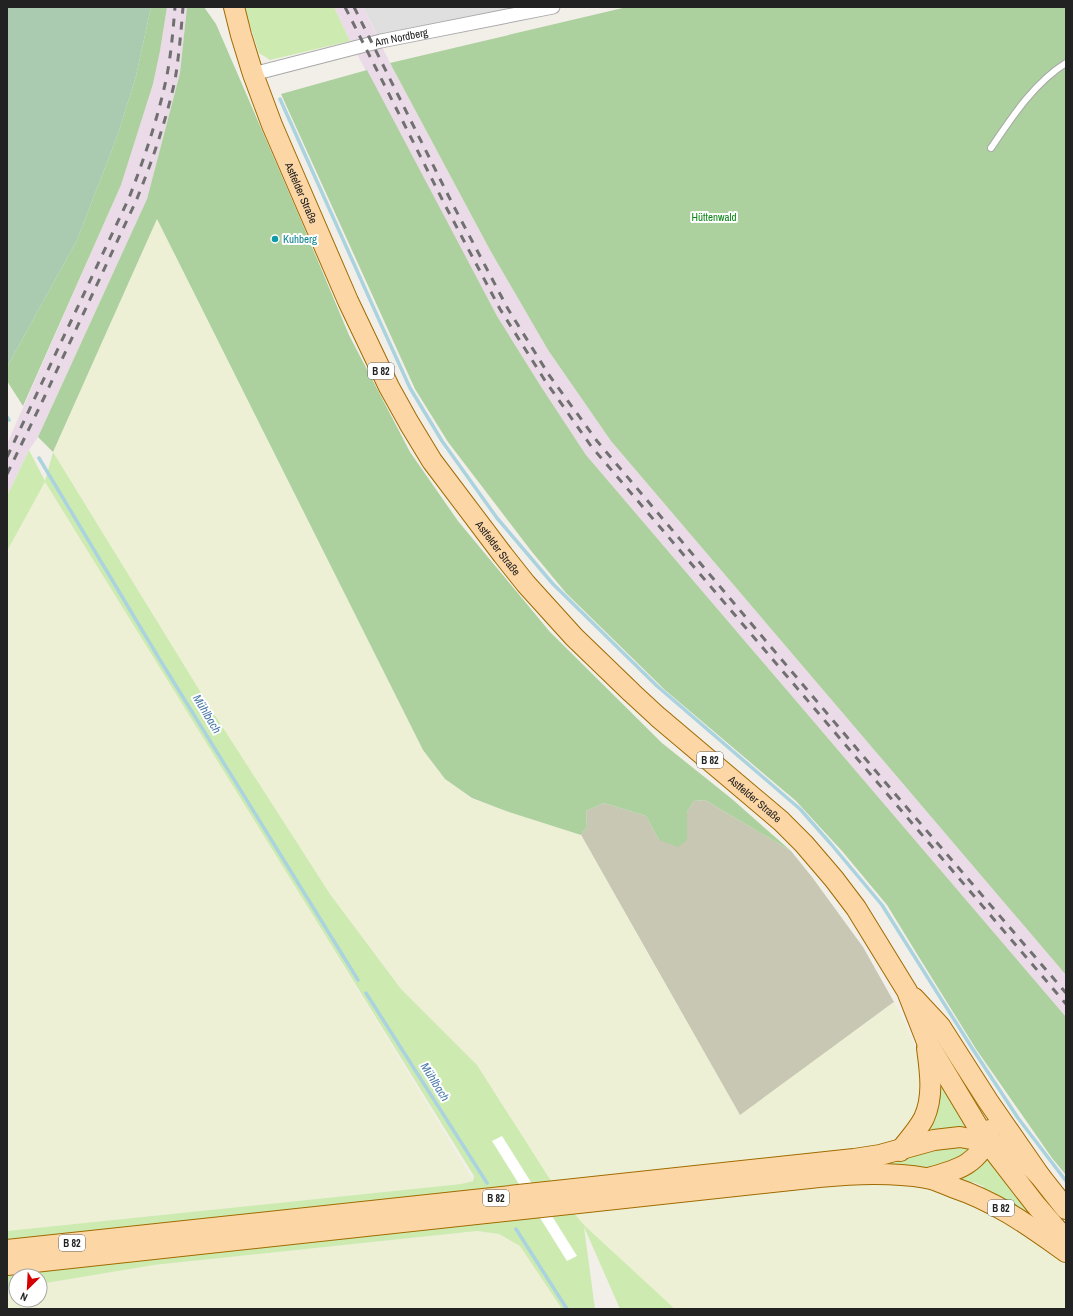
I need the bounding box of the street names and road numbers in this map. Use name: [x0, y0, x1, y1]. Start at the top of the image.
street label: Am Nordberg: [372, 25, 429, 50]
street label: Astfelder Straße: [282, 159, 321, 226]
road number: B 82: [368, 363, 394, 379]
street label: Astfelder Straße: [472, 517, 524, 578]
road number: B 82: [697, 752, 723, 768]
street label: Astfelder Straße: [725, 772, 784, 825]
road number: B 82: [483, 1190, 509, 1206]
road number: B 82: [988, 1200, 1014, 1216]
road number: B 82: [59, 1235, 85, 1251]

